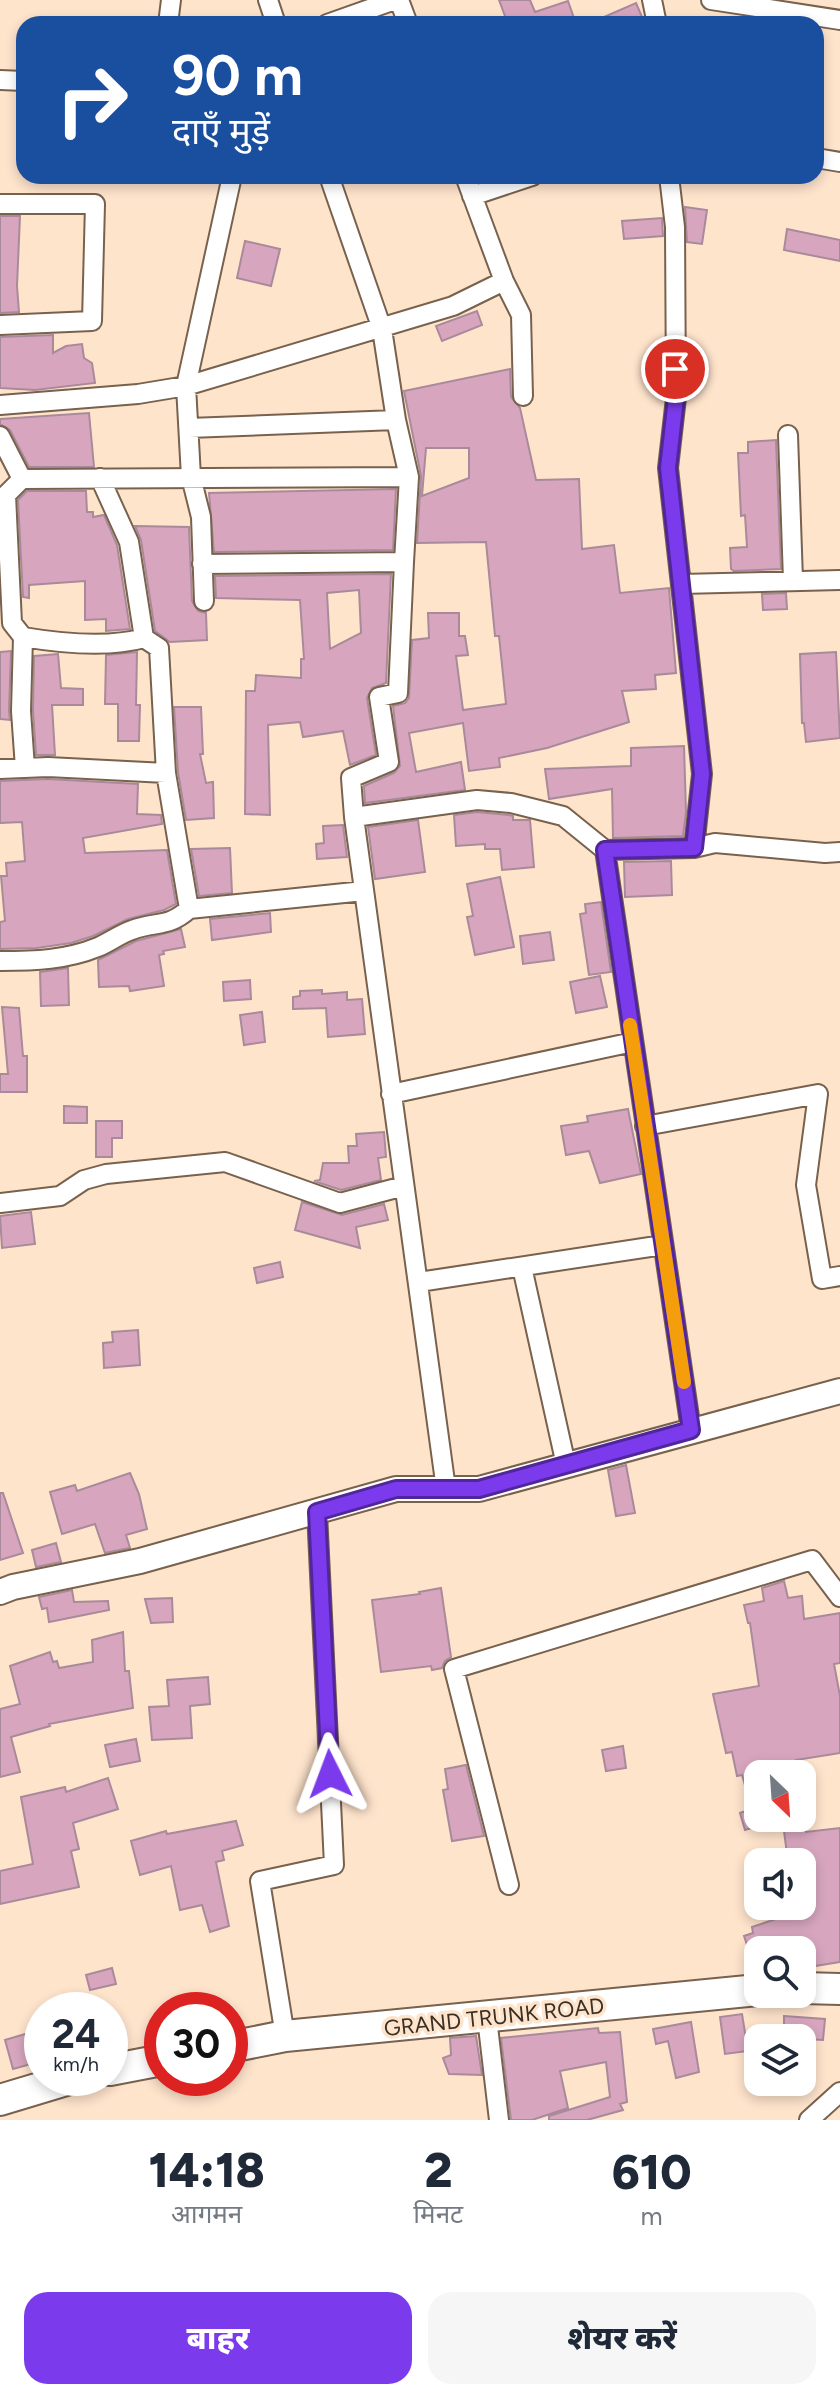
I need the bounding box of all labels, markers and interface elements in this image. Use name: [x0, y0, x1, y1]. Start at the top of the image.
text: 90 m: [172, 42, 303, 109]
icon: right: [40, 48, 144, 152]
text: दाएँ मुड़ें: [172, 110, 270, 153]
pin: [641, 335, 709, 403]
icon: arrive: [653, 347, 697, 391]
position arrow: [288, 1732, 372, 1816]
north arrow: [744, 1760, 816, 1832]
map controls: [744, 1760, 816, 2096]
button: sound: [744, 1848, 816, 1920]
button: search: [744, 1936, 816, 2008]
speed limit sign: 30: [144, 1992, 248, 2096]
street label: GRAND TRUNK ROAD: [383, 1992, 605, 2042]
text: 24: [52, 2010, 100, 2058]
button: layers: [744, 2024, 816, 2096]
text: km/h: [53, 2052, 99, 2076]
text: 14:18: [148, 2141, 265, 2199]
text: 2: [424, 2141, 452, 2199]
text: 610: [612, 2143, 692, 2201]
text: आगमन: [171, 2198, 242, 2230]
text: मिनट: [413, 2198, 463, 2230]
text: m: [641, 2200, 663, 2232]
button: बाहर: [24, 2292, 412, 2384]
button: शेयर करें: [428, 2292, 816, 2384]

